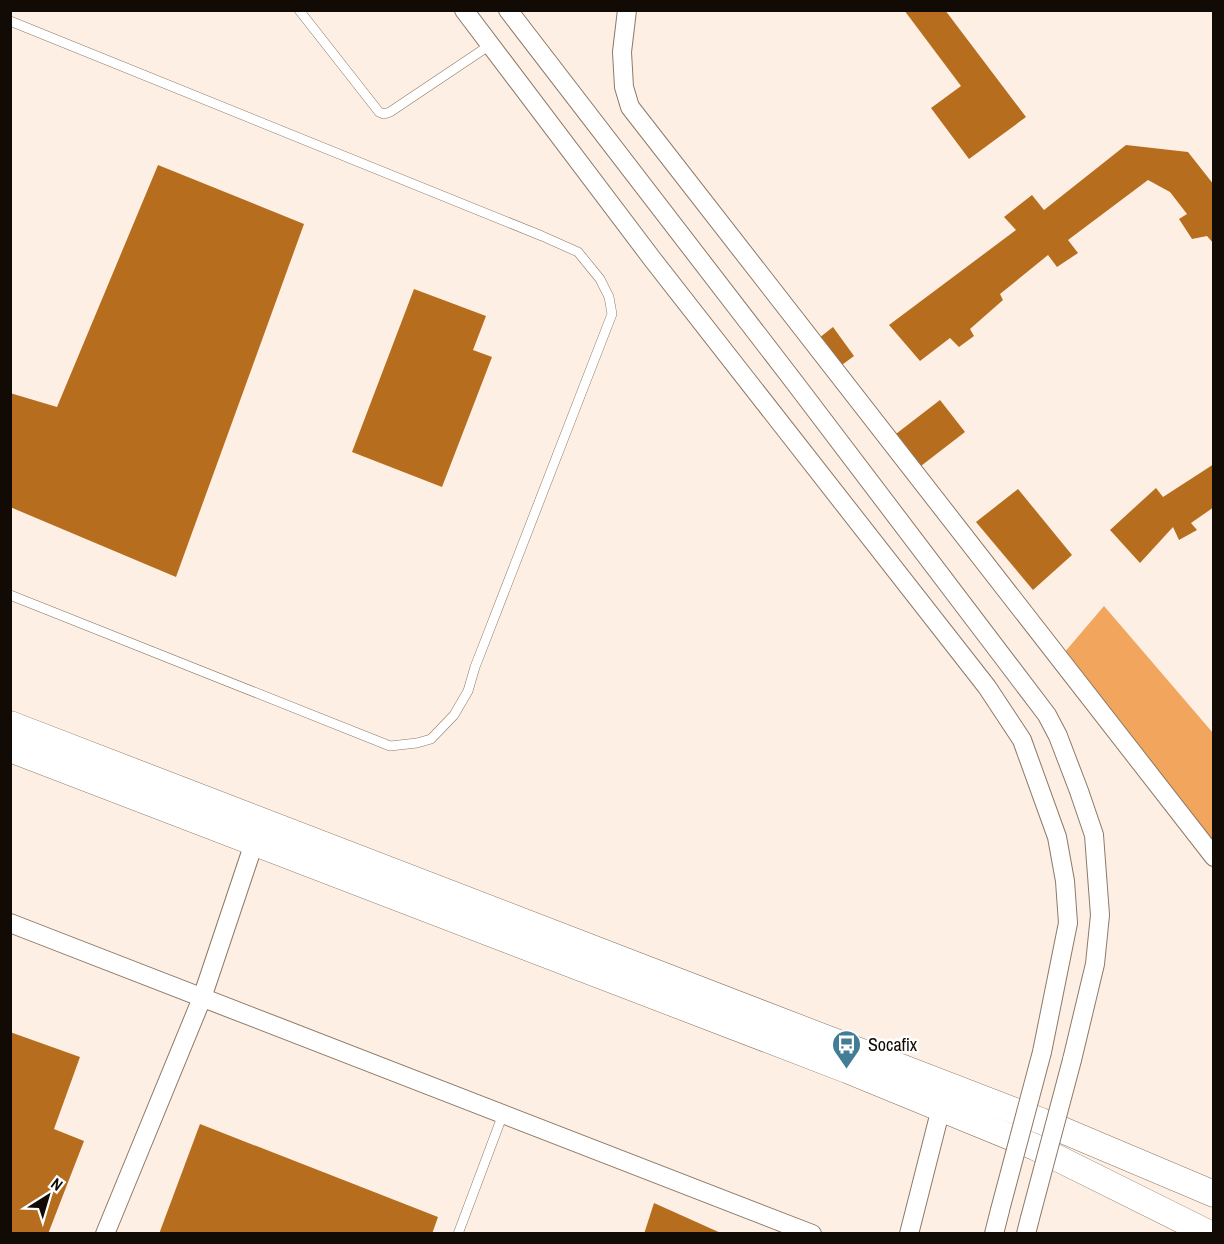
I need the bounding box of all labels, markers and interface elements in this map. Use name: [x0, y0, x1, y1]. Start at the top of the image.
bus stop icon: Socafix: [831, 1028, 863, 1070]
place label: Socafix: [868, 1032, 918, 1057]
north arrow: [18, 1166, 78, 1226]
text: N: [47, 1172, 67, 1196]

